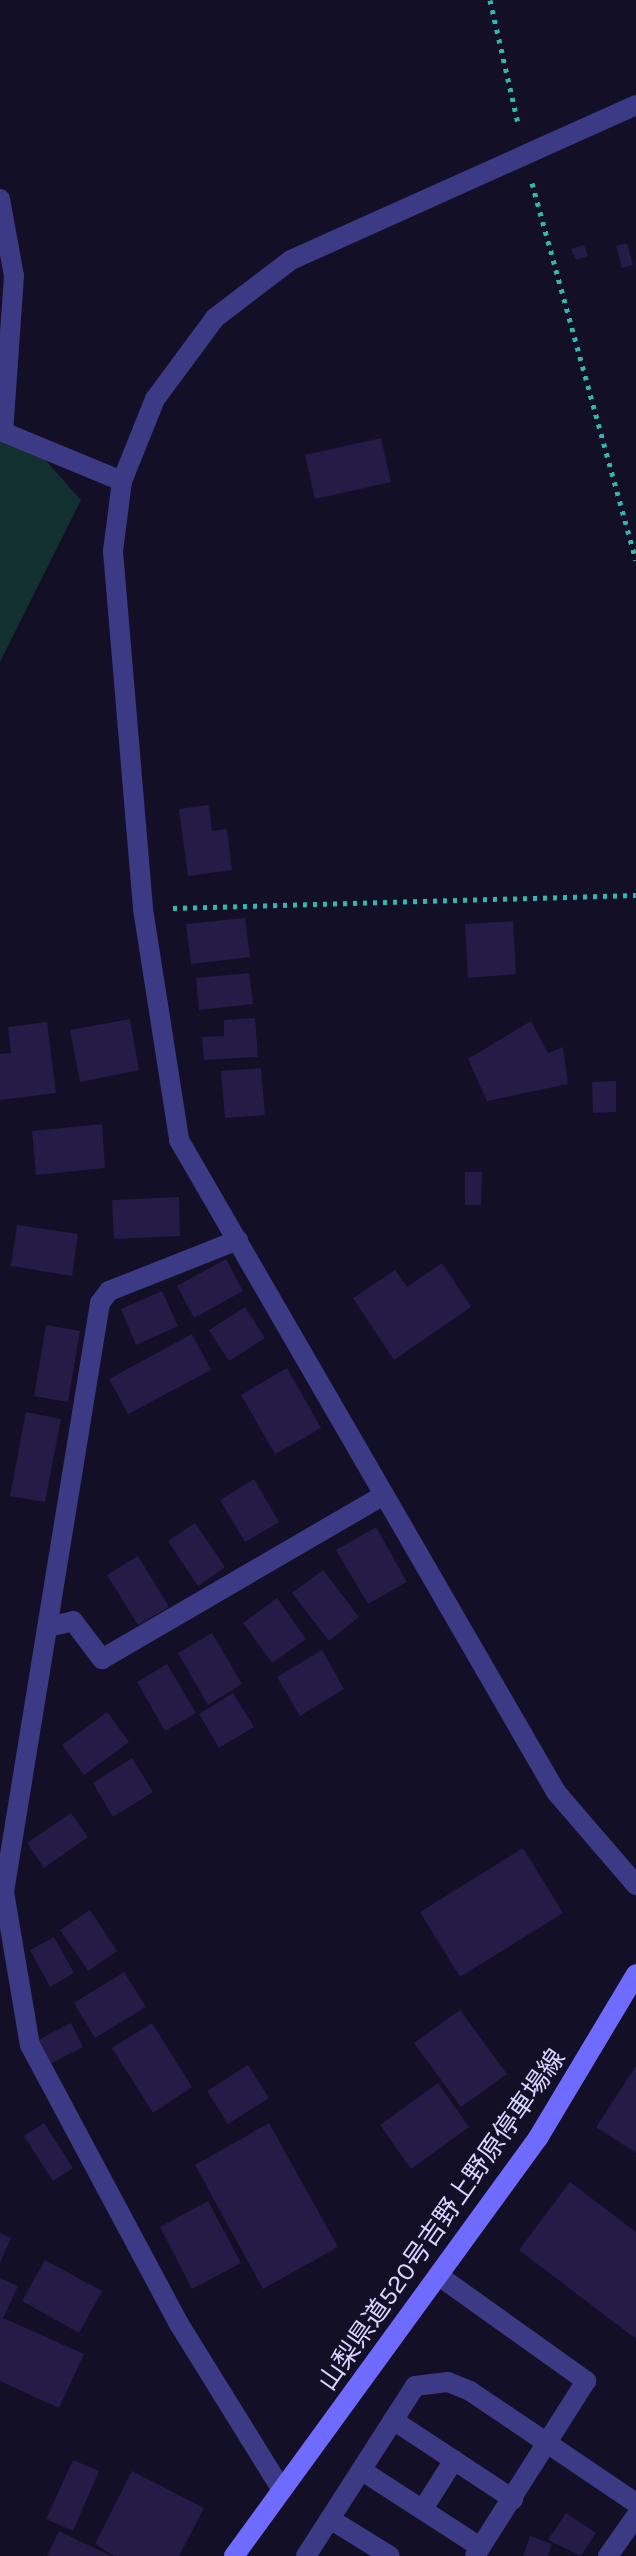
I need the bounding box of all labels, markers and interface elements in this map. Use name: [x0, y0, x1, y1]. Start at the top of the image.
street label: 山梨県道520号吉野上野原停車場線: [312, 2043, 572, 2397]

